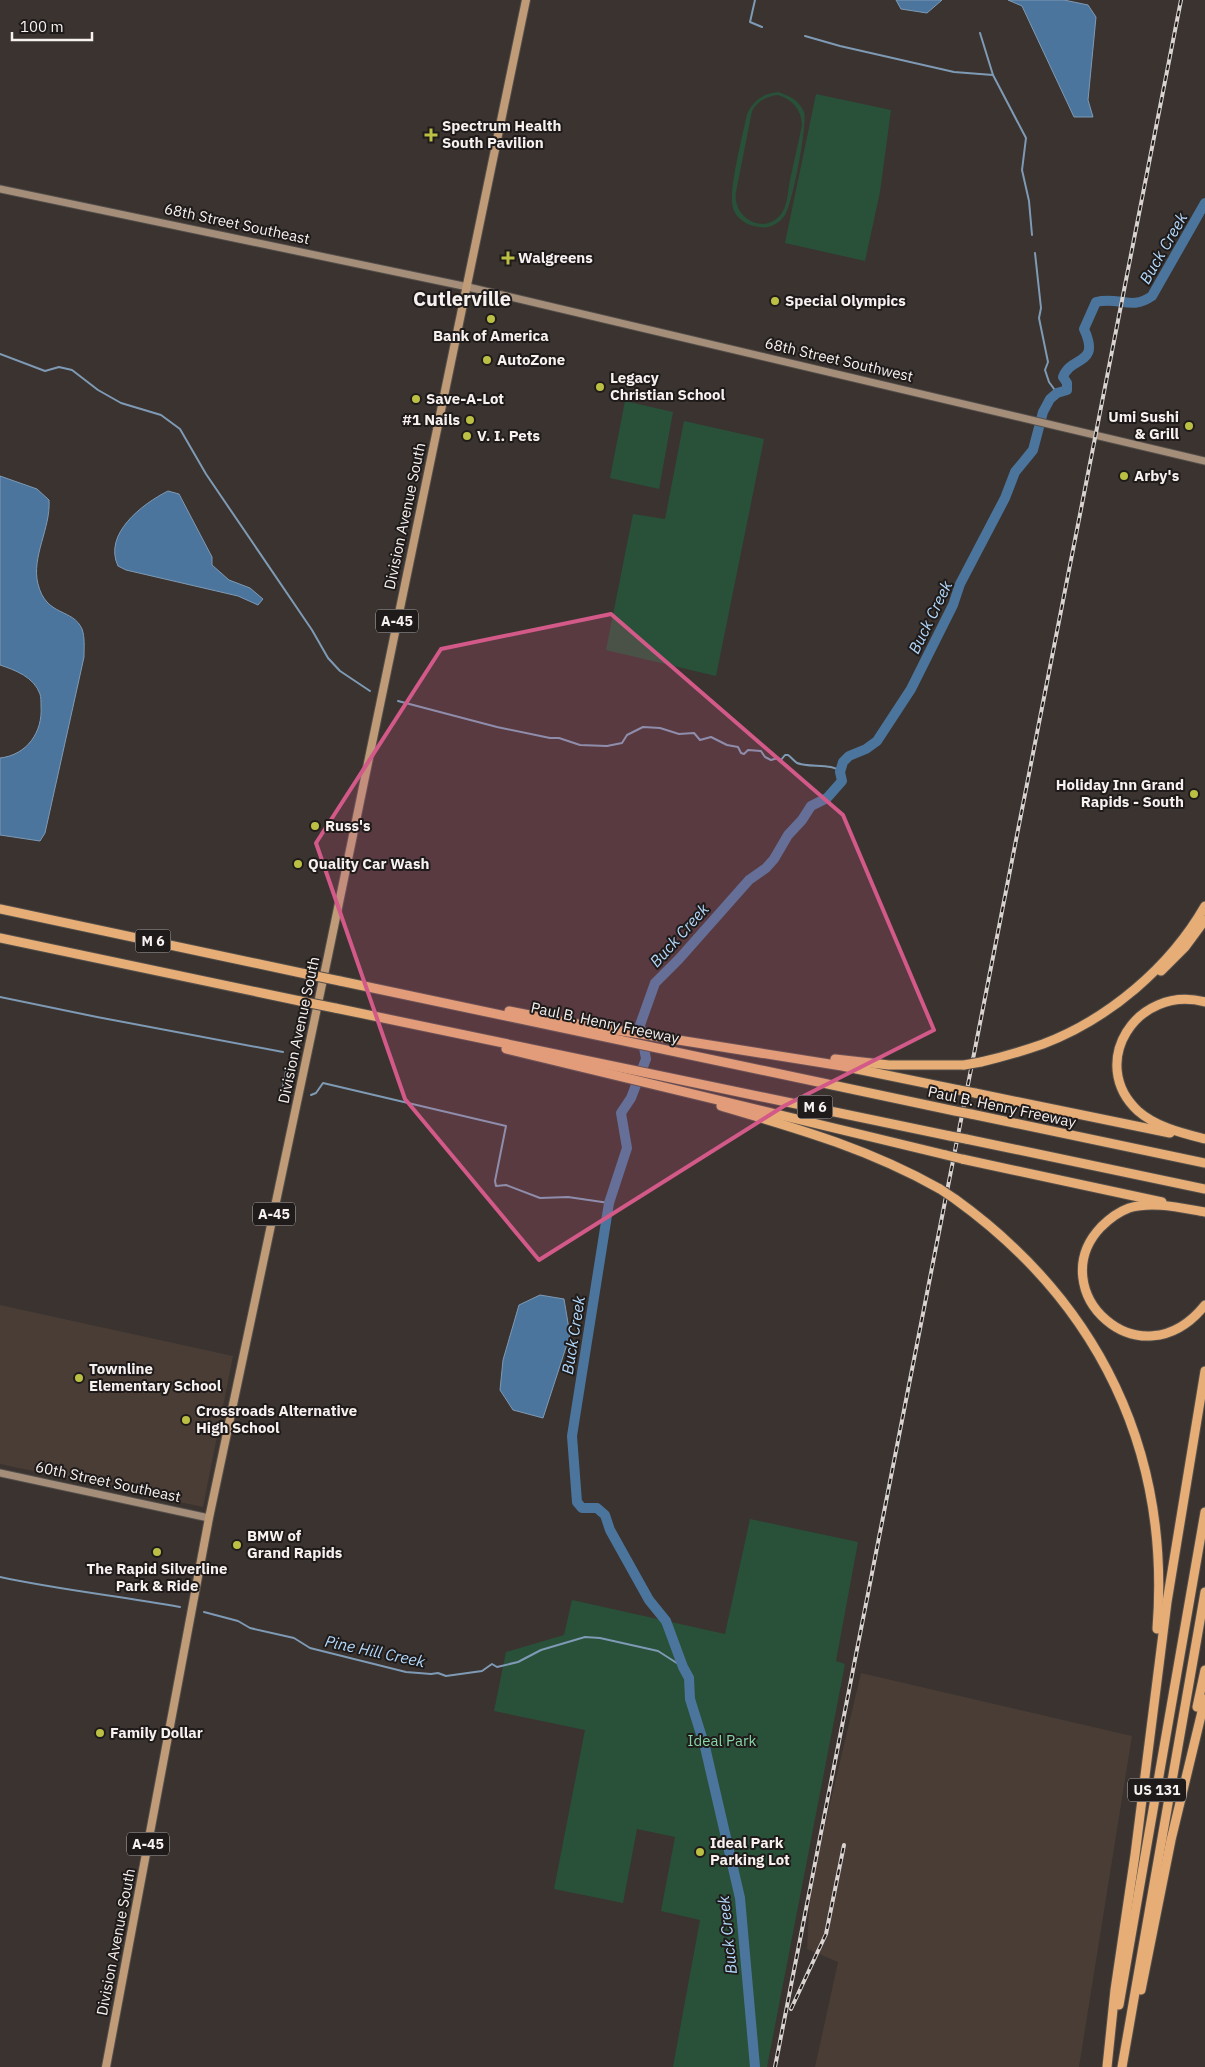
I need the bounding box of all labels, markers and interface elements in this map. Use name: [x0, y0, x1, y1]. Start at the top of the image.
scale bar: [12, 10, 92, 42]
text: 100 m: [20, 17, 64, 36]
place label: Spectrum Health South Pavilion: [442, 116, 561, 152]
marker: Spectrum Health South Pavilion: [424, 128, 438, 142]
street label: 68th Street Southeast: [163, 199, 312, 248]
water label: Buck Creek: [1135, 208, 1192, 287]
place label: Walgreens: [518, 248, 593, 267]
marker: Walgreens: [502, 252, 514, 264]
district label: Cutlerville: [413, 285, 511, 312]
place label: Special Olympics: [785, 291, 906, 310]
marker: Special Olympics: [769, 295, 781, 307]
marker: Bank of America: [485, 313, 497, 325]
place label: Bank of America: [433, 326, 549, 345]
street label: 68th Street Southwest: [763, 333, 915, 386]
place label: AutoZone: [497, 350, 565, 369]
marker: AutoZone: [481, 354, 493, 366]
place label: Legacy Christian School: [610, 368, 726, 404]
marker: Legacy Christian School: [594, 381, 606, 393]
place label: Save-A-Lot: [426, 389, 504, 408]
marker: Save-A-Lot: [410, 393, 422, 405]
place label: Umi Sushi & Grill: [1108, 407, 1179, 443]
place label: #1 Nails: [402, 410, 460, 429]
marker: #1 Nails: [464, 414, 476, 426]
marker: Umi Sushi & Grill: [1183, 420, 1195, 432]
place label: V. I. Pets: [477, 426, 540, 445]
marker: V. I. Pets: [461, 430, 473, 442]
street label: Division Avenue South: [380, 441, 429, 591]
place label: Arby's: [1134, 466, 1180, 485]
marker: Arby's: [1118, 470, 1130, 482]
water label: Buck Creek: [904, 577, 957, 657]
road number: A-45: [376, 610, 418, 632]
place label: Holiday Inn Grand Rapids - South: [1056, 775, 1184, 811]
marker: Holiday Inn Grand Rapids - South: [1188, 788, 1200, 800]
place label: Russ's: [325, 816, 371, 835]
marker: Russ's: [309, 820, 321, 832]
place label: Quality Car Wash: [308, 854, 429, 873]
marker: Quality Car Wash: [292, 858, 304, 870]
water label: Buck Creek: [645, 898, 713, 971]
road number: M 6: [136, 929, 170, 952]
street label: Division Avenue South: [274, 955, 323, 1105]
street label: Paul B. Henry Freeway: [529, 998, 681, 1048]
street label: Paul B. Henry Freeway: [926, 1082, 1078, 1132]
road number: M 6: [798, 1096, 832, 1118]
road number: A-45: [253, 1202, 295, 1226]
water label: Buck Creek: [557, 1294, 589, 1376]
place label: Townline Elementary School: [89, 1359, 222, 1395]
marker: Townline Elementary School: [73, 1372, 85, 1384]
place label: Crossroads Alternative High School: [196, 1401, 357, 1437]
marker: Crossroads Alternative High School: [180, 1414, 192, 1426]
street label: 60th Street Southeast: [34, 1457, 183, 1506]
place label: BMW of Grand Rapids: [247, 1526, 343, 1562]
marker: BMW of Grand Rapids: [231, 1539, 243, 1551]
marker: The Rapid Silverline Park & Ride: [151, 1546, 163, 1558]
place label: The Rapid Silverline Park & Ride: [87, 1559, 228, 1595]
water label: Pine Hill Creek: [323, 1631, 428, 1672]
place label: Family Dollar: [110, 1723, 203, 1742]
marker: Family Dollar: [94, 1727, 106, 1739]
park label: Ideal Park: [688, 1731, 757, 1750]
road number: US 131: [1128, 1778, 1186, 1802]
road number: A-45: [127, 1832, 169, 1856]
place label: Ideal Park Parking Lot: [710, 1833, 790, 1869]
marker: Ideal Park Parking Lot: [694, 1846, 706, 1858]
street label: Division Avenue South: [92, 1867, 139, 2017]
water label: Buck Creek: [713, 1894, 741, 1975]

